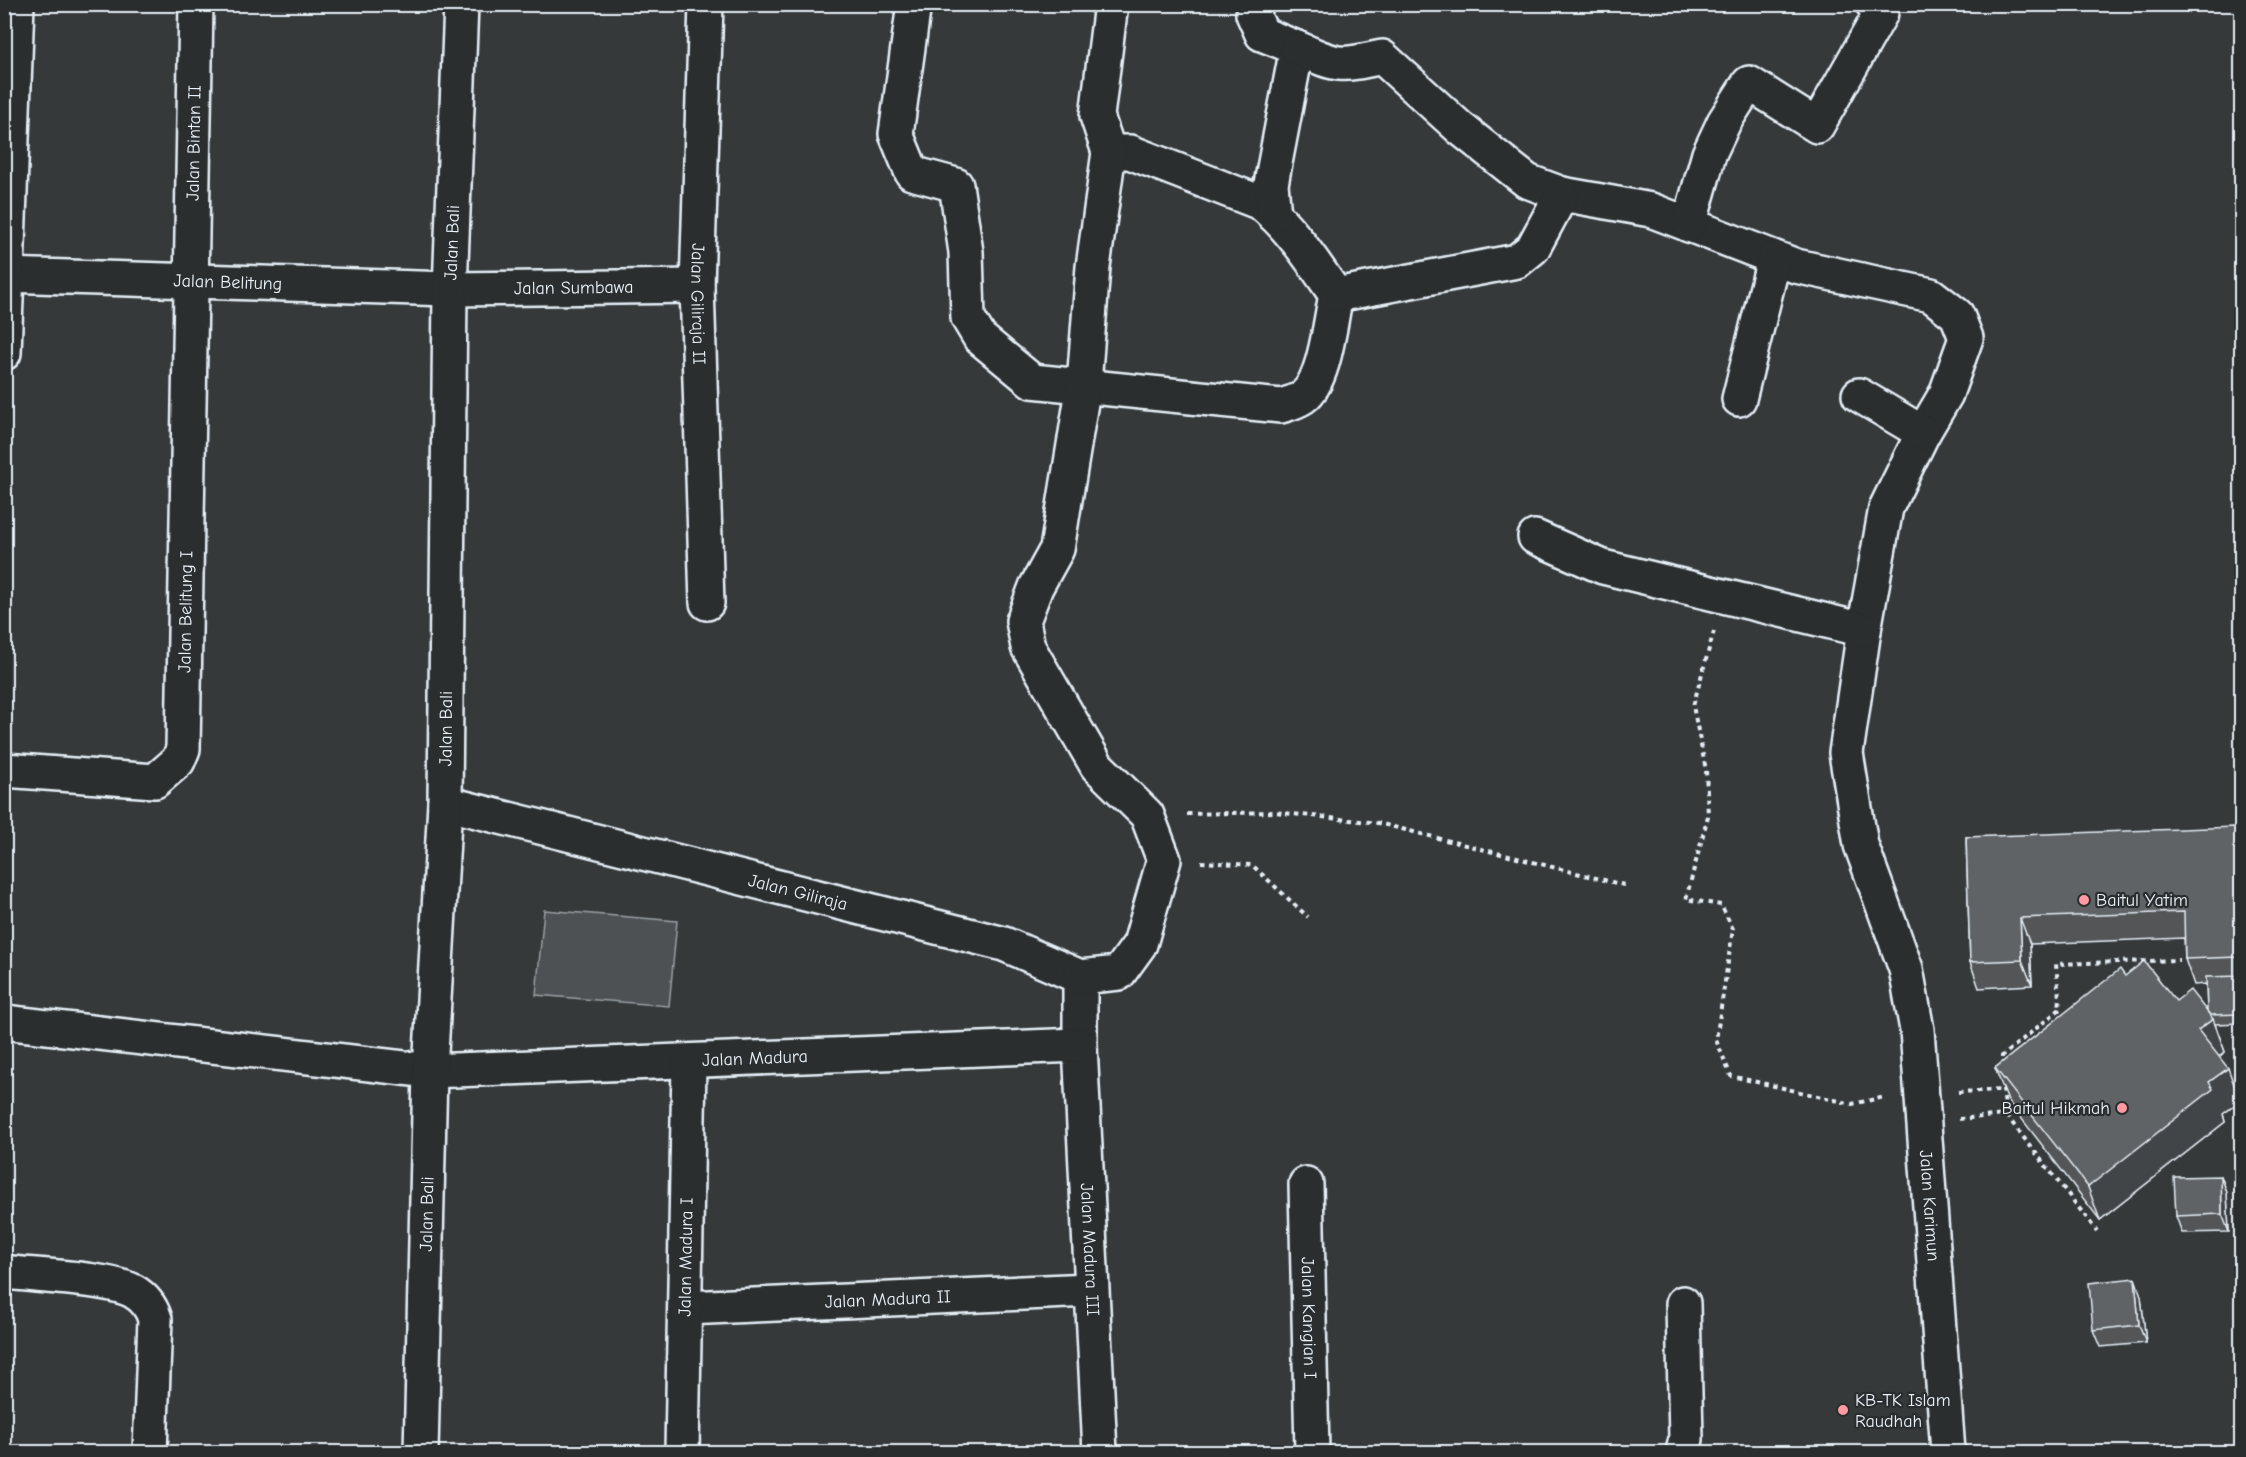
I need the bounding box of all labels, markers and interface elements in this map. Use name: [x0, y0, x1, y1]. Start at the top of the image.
street label: Jalan Bintan II: [183, 85, 206, 201]
street label: Jalan Bali: [440, 205, 464, 281]
street label: Jalan Giliraja II: [686, 243, 709, 365]
street label: Jalan Belitung: [173, 270, 283, 295]
street label: Jalan Sumbawa: [514, 277, 634, 299]
street label: Jalan Belitung I: [174, 551, 197, 673]
street label: Jalan Bali: [435, 691, 457, 766]
street label: Jalan Giliraja: [746, 870, 850, 915]
place label: Baitul Yatim: [2096, 890, 2188, 911]
marker: Baitul Yatim: [2077, 893, 2091, 907]
street label: Jalan Madura: [702, 1046, 808, 1071]
place label: Baitul Hikmah: [2002, 1098, 2110, 1119]
marker: Baitul Hikmah: [2115, 1101, 2129, 1115]
street label: Jalan Karimun: [1915, 1149, 1944, 1262]
street label: Jalan Bali: [416, 1176, 439, 1252]
street label: Jalan Madura III: [1076, 1182, 1103, 1316]
street label: Jalan Madura I: [674, 1197, 698, 1317]
street label: Jalan Kangian I: [1297, 1257, 1320, 1379]
street label: Jalan Madura II: [824, 1286, 951, 1313]
place label: KB-TK Islam Raudhah: [1855, 1390, 1951, 1432]
marker: KB-TK Islam Raudhah: [1836, 1403, 1850, 1417]

